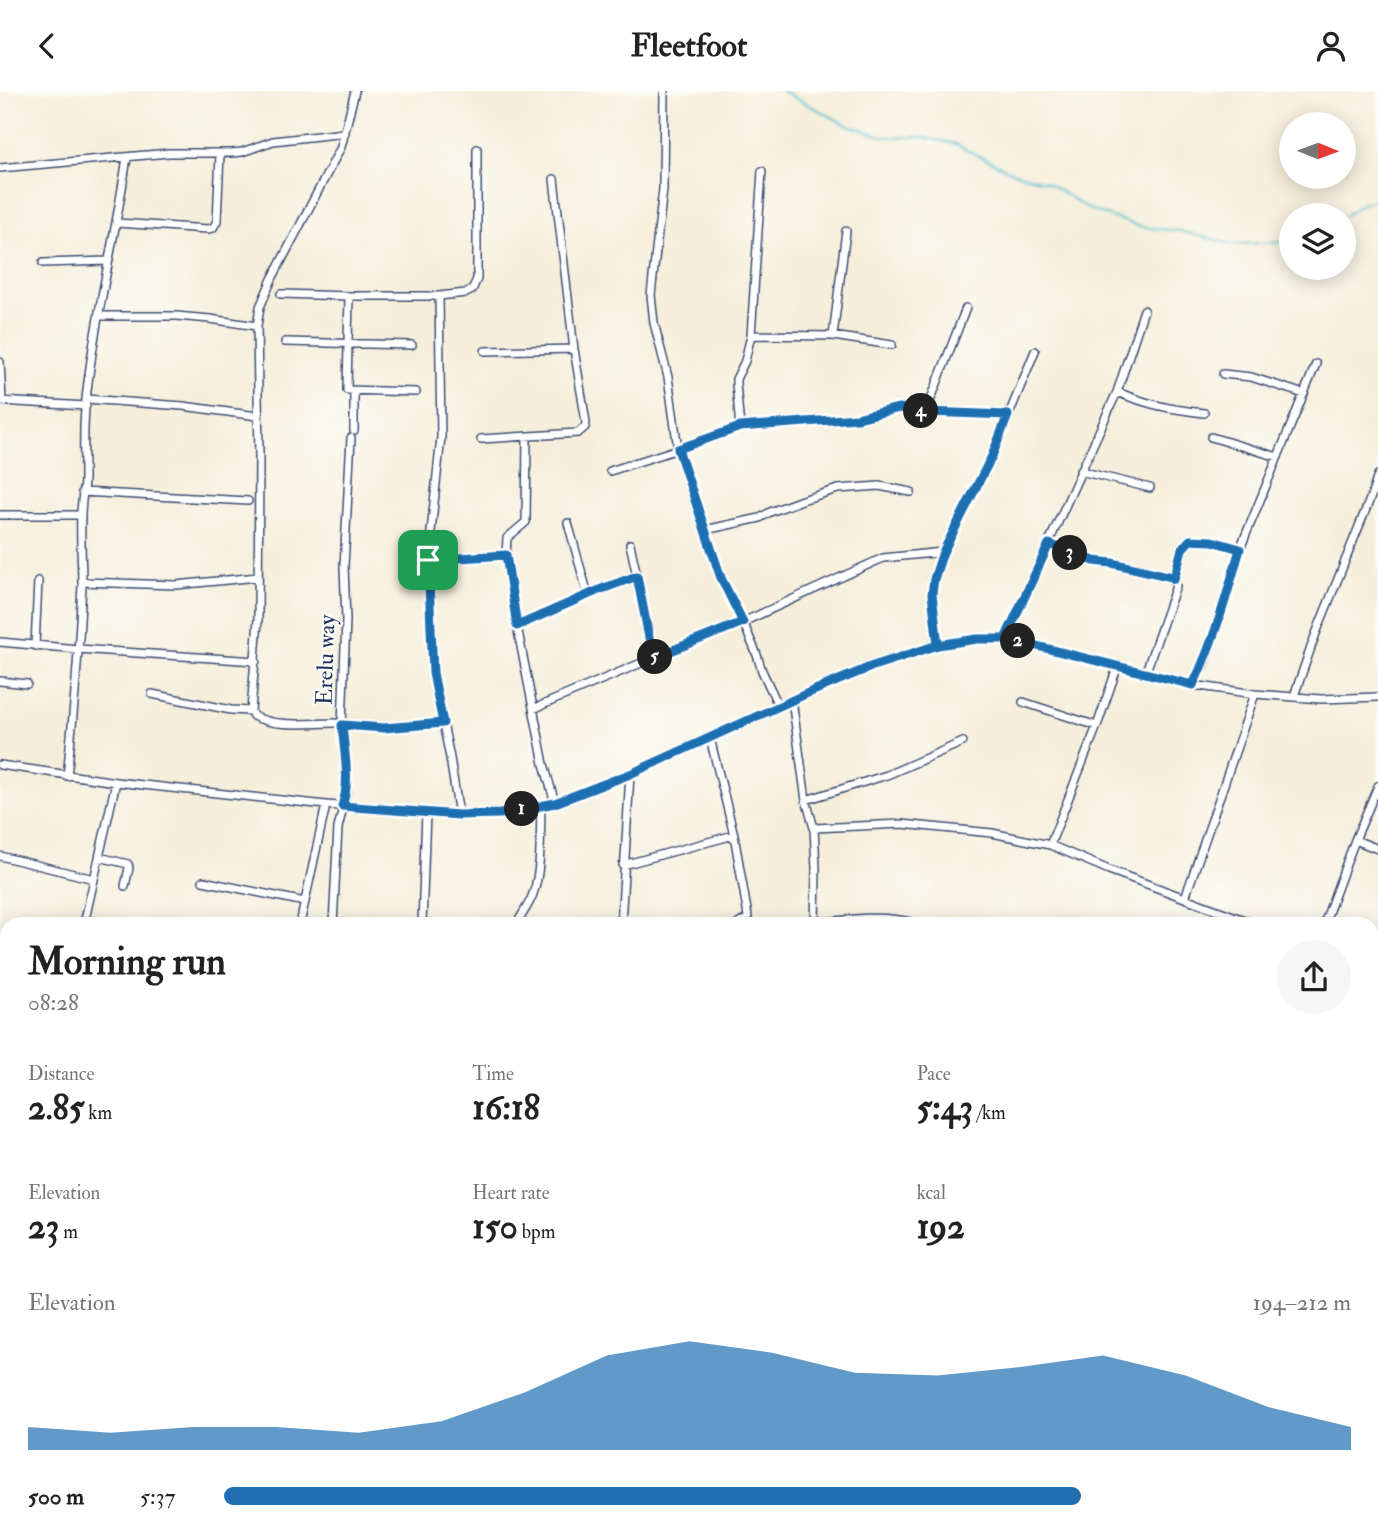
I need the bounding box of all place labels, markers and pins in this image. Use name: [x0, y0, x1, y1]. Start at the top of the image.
pin: 4: [904, 393, 939, 429]
pin: [398, 530, 458, 590]
pin: 3: [1052, 535, 1088, 571]
pin: 2: [1000, 623, 1036, 659]
pin: 5: [638, 639, 672, 675]
pin: 1: [504, 791, 540, 827]

